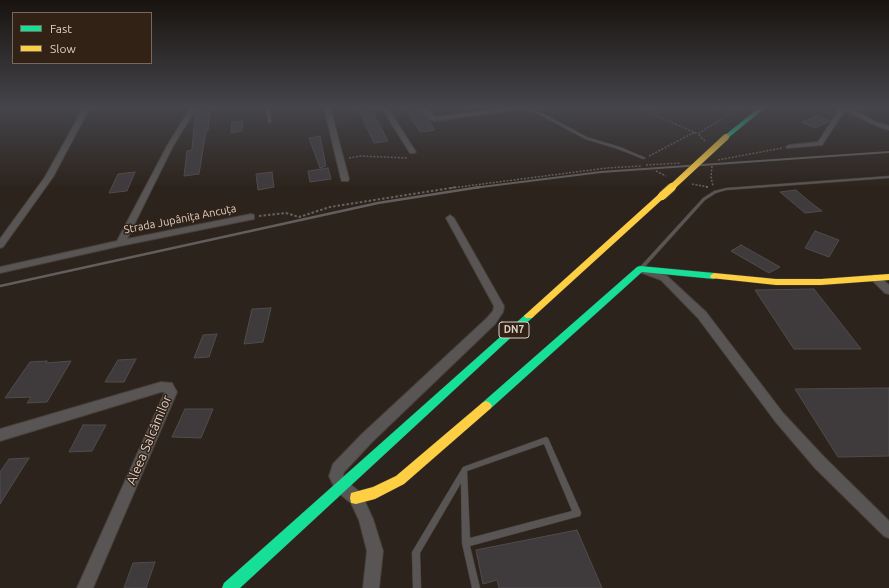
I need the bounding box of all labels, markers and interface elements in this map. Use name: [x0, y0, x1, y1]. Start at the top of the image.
legend: [12, 12, 152, 64]
text: Fast: [50, 22, 72, 35]
text: Slow: [50, 42, 76, 55]
street label: Strada Jupânița Ancuța: [123, 202, 237, 236]
road number: DN7: [499, 322, 529, 338]
street label: Aleea Salcâmilor: [123, 393, 175, 487]

